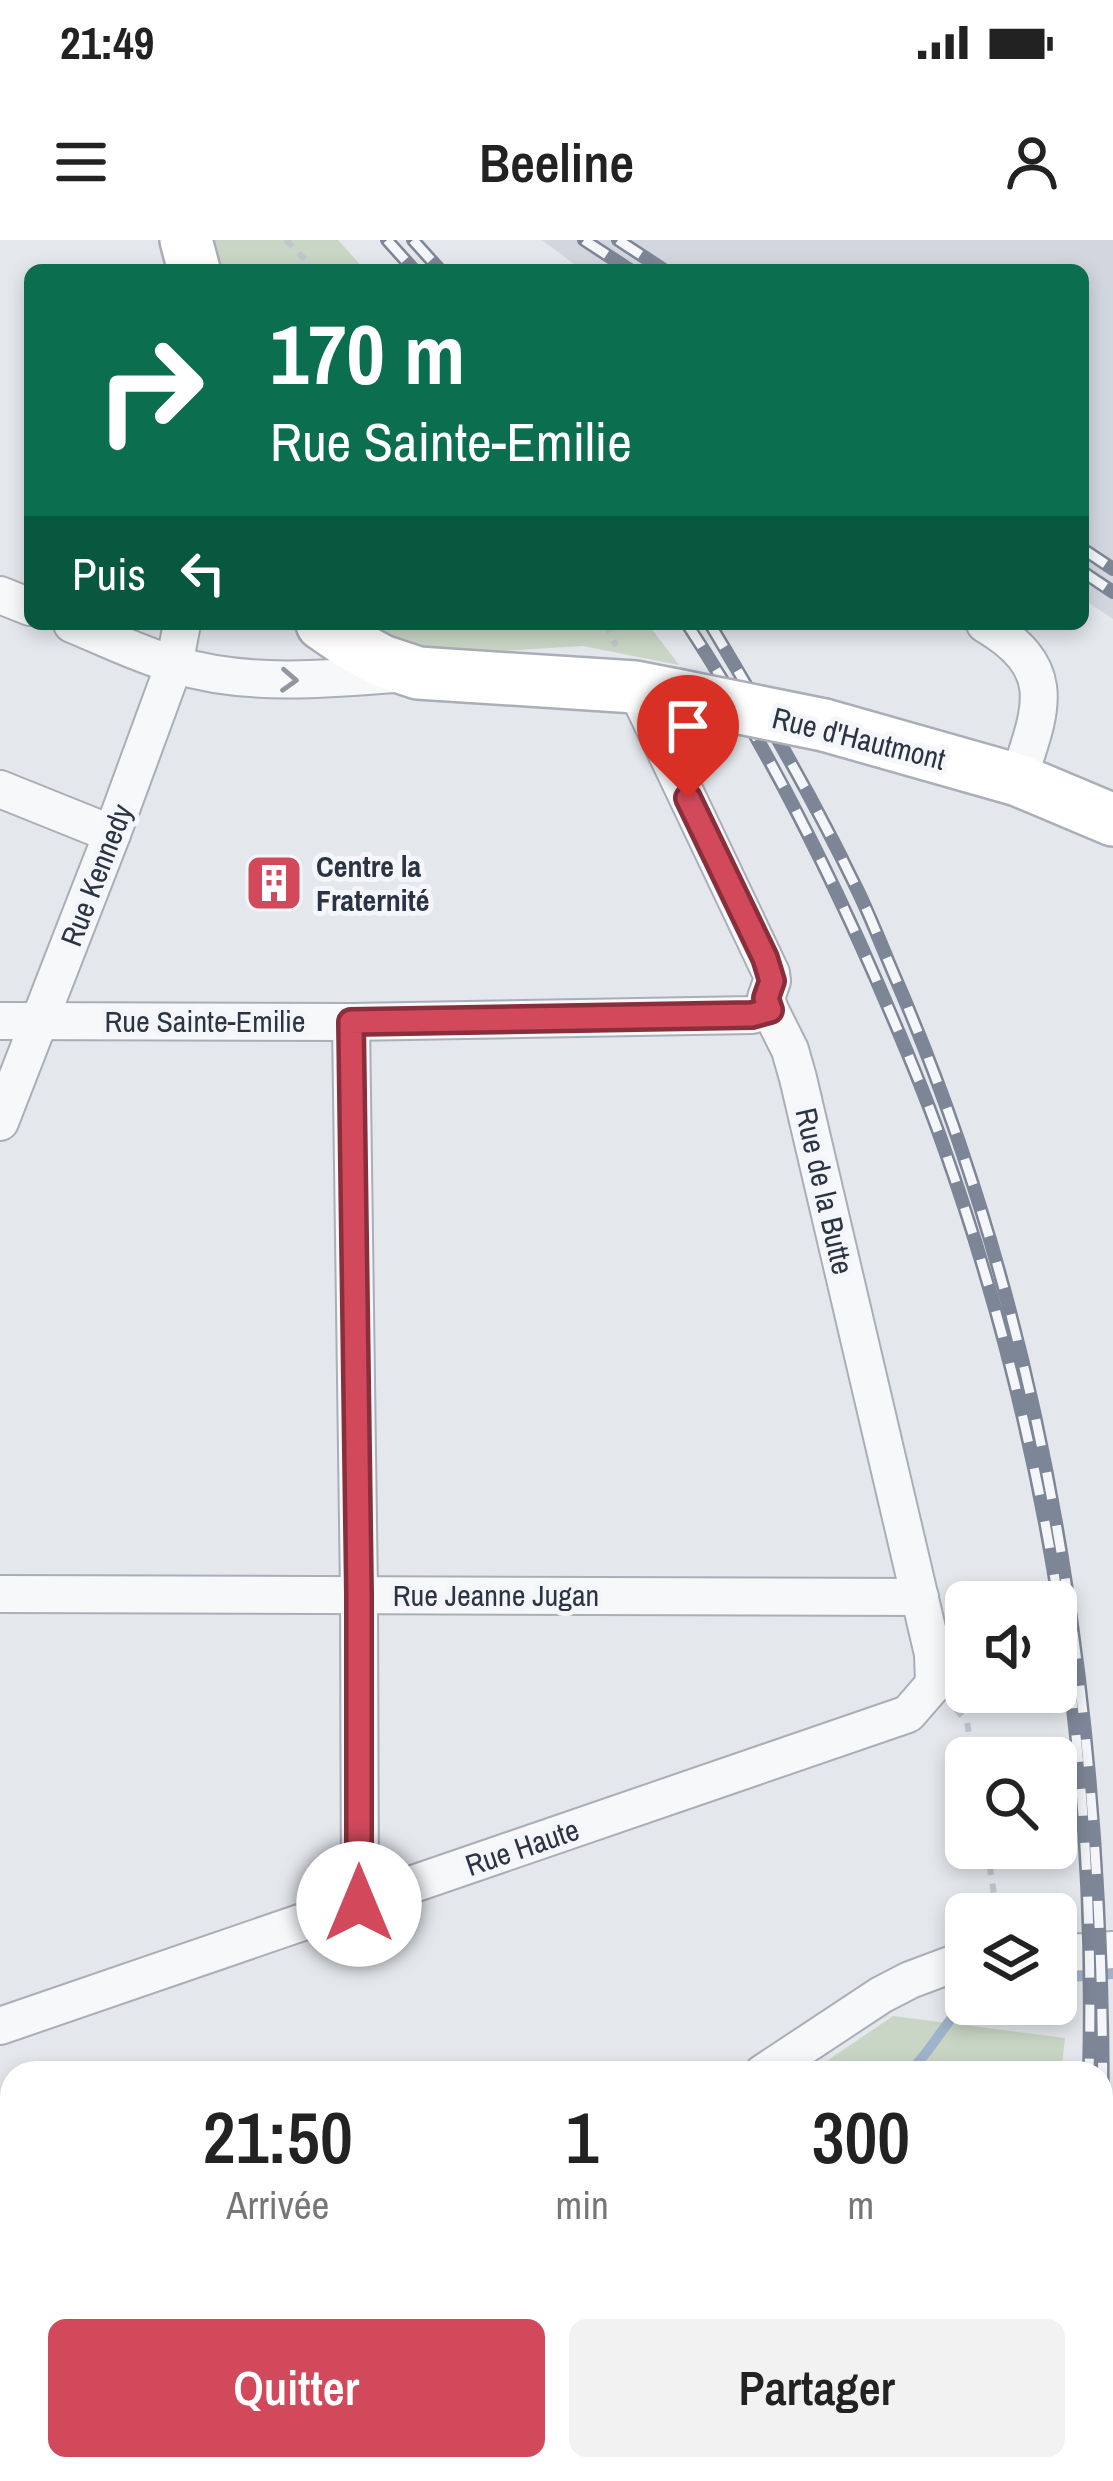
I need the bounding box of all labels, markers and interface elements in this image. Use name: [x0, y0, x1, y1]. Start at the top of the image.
text: 21:49: [60, 12, 154, 73]
text: Beeline: [479, 126, 634, 199]
icon: menu: [48, 129, 114, 195]
icon: person: [999, 129, 1065, 195]
text: 170 m: [270, 297, 465, 410]
icon: right: [72, 312, 228, 468]
text: Rue Sainte-Emilie: [270, 405, 632, 478]
icon: left: [170, 540, 236, 606]
text: Puis: [72, 543, 146, 604]
one-way arrow: [280, 666, 299, 692]
pin: [637, 675, 739, 798]
icon: arrive: [655, 693, 721, 759]
street label: Rue d'Hautmont: [768, 697, 950, 779]
street label: Rue Kennedy: [51, 798, 142, 952]
place label: Centre la Fraternité: [316, 846, 429, 920]
building icon: Centre la Fraternité: [243, 852, 305, 914]
street label: Rue Sainte-Emilie: [105, 1001, 306, 1041]
street label: Rue de la Butte: [786, 1104, 864, 1278]
street label: Rue Jeanne Jugan: [393, 1575, 599, 1615]
map controls: [945, 1581, 1077, 2025]
button: sound: [945, 1581, 1077, 1713]
button: search: [945, 1737, 1077, 1869]
street label: Rue Haute: [460, 1809, 584, 1885]
position arrow: [296, 1841, 422, 1967]
button: layers: [945, 1893, 1077, 2025]
text: 21:50: [203, 2088, 353, 2185]
text: 1: [566, 2088, 599, 2185]
text: 300: [812, 2088, 910, 2185]
text: Arrivée: [226, 2179, 329, 2231]
text: min: [556, 2179, 609, 2231]
text: m: [848, 2179, 874, 2231]
button: Quitter: [48, 2319, 545, 2457]
button: Partager: [569, 2319, 1065, 2457]

